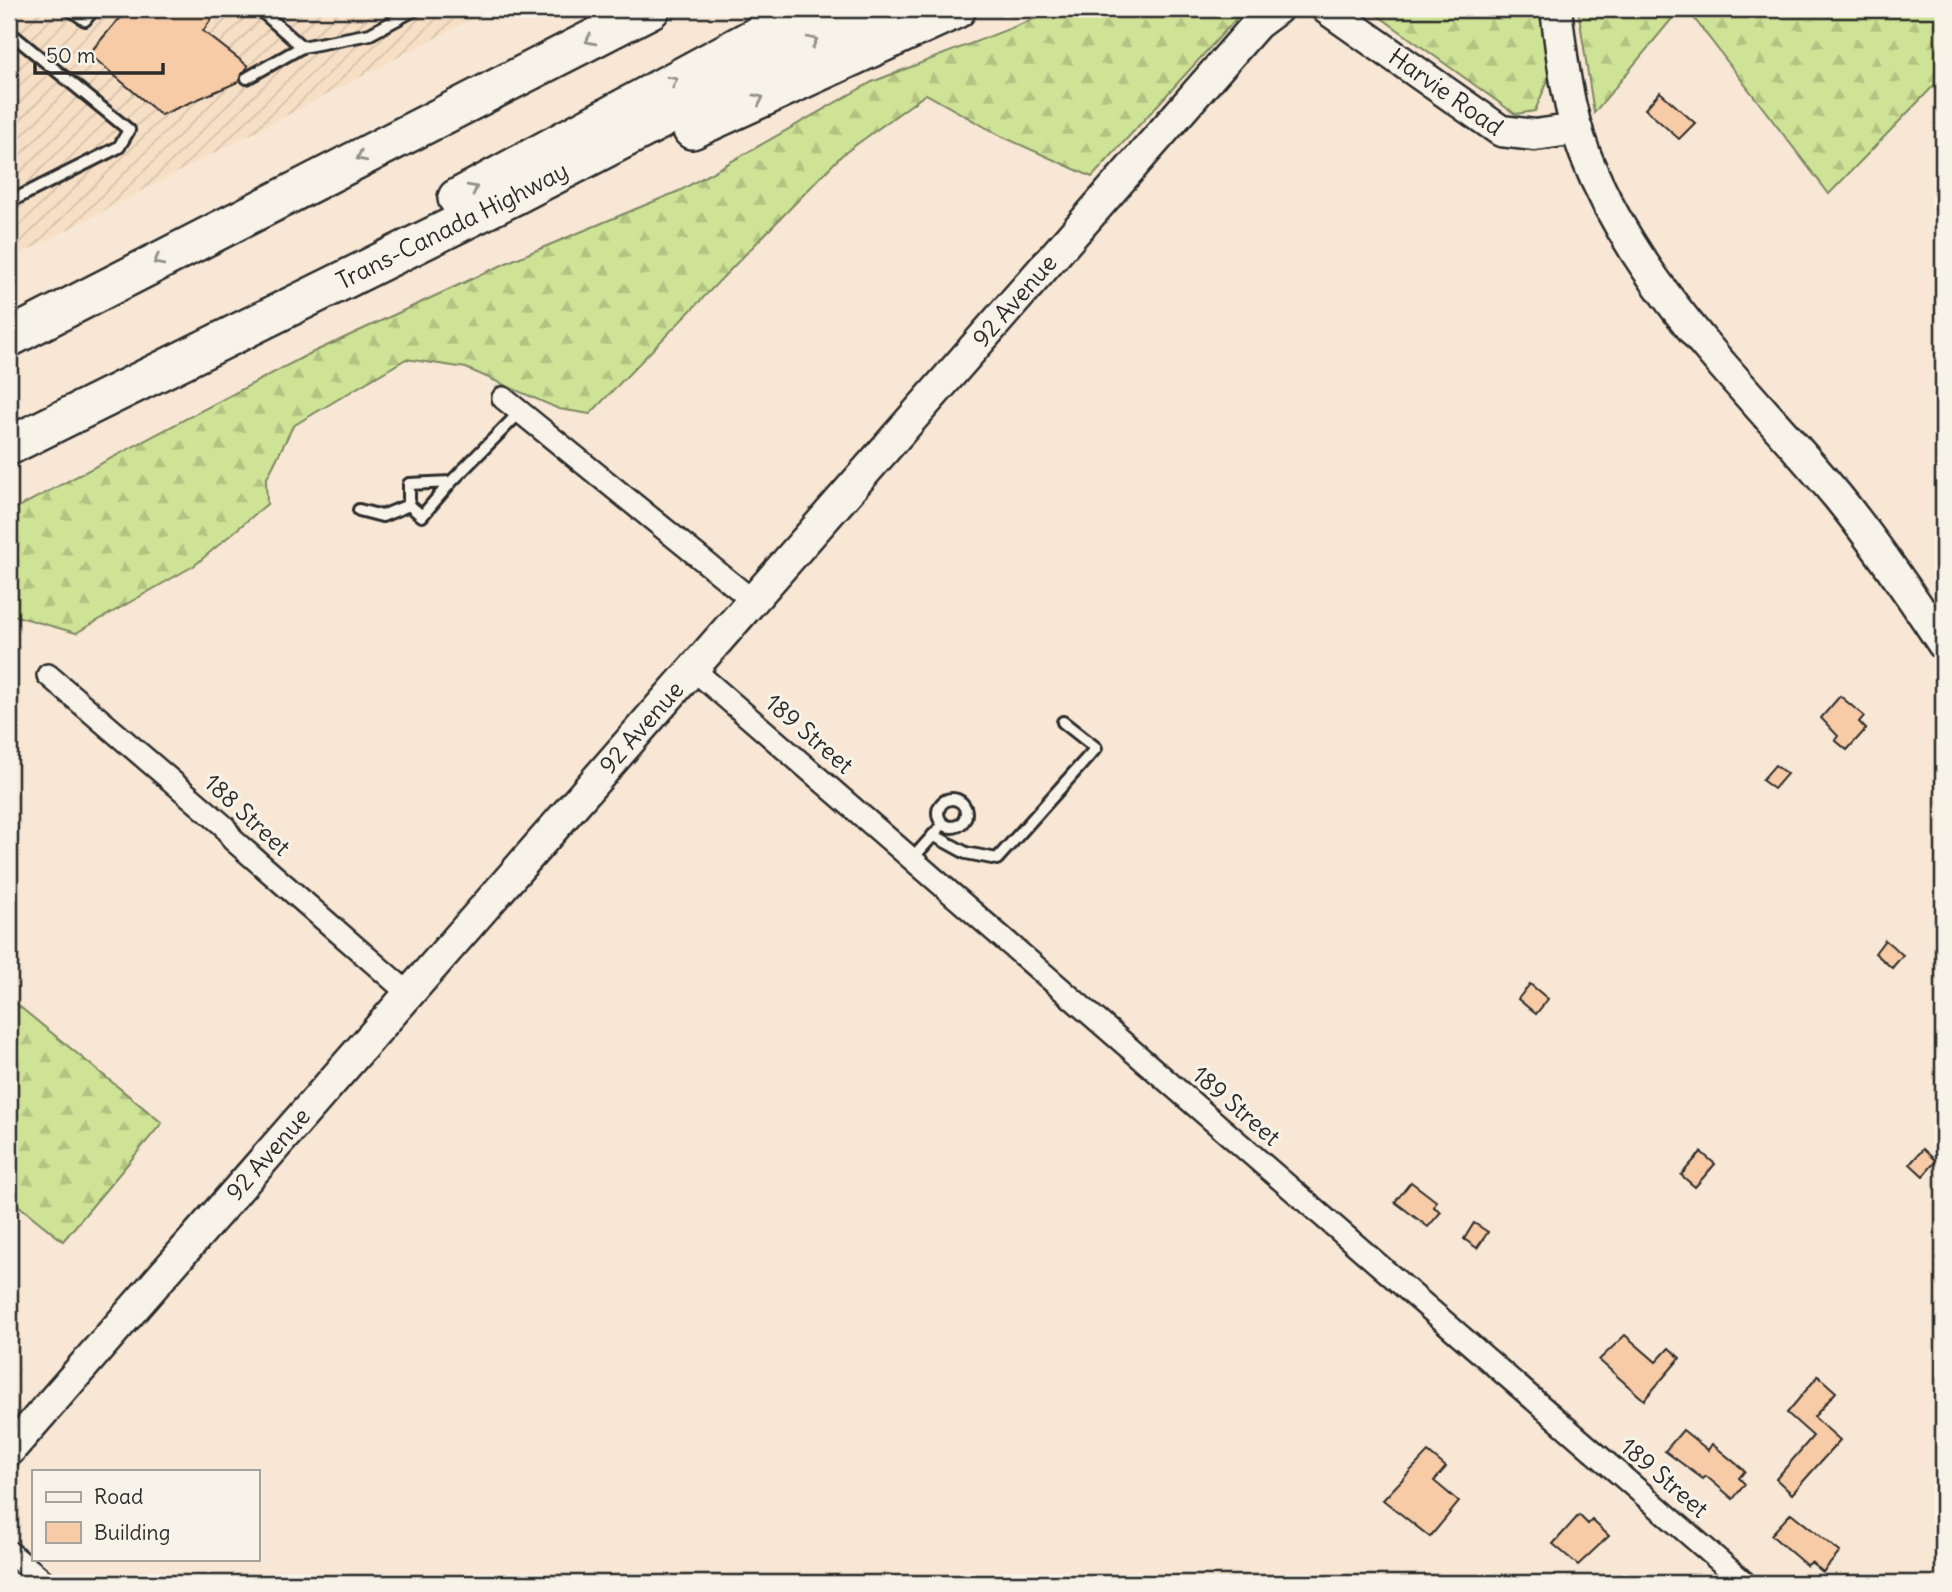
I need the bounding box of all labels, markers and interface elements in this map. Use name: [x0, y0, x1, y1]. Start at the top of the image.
one-way arrow: [585, 31, 597, 45]
scale bar: [35, 32, 163, 76]
one-way arrow: [806, 35, 819, 49]
street label: Harvie Road: [1383, 41, 1509, 142]
text: 50 m: [46, 42, 95, 69]
one-way arrow: [666, 76, 679, 89]
one-way arrow: [752, 93, 764, 107]
one-way arrow: [356, 149, 368, 163]
street label: Trans-Canada Highway: [331, 155, 573, 296]
one-way arrow: [466, 184, 478, 197]
street label: 92 Avenue: [966, 248, 1063, 353]
one-way arrow: [153, 253, 165, 267]
street label: 92 Avenue: [592, 674, 689, 779]
street label: 189 Street: [759, 687, 860, 780]
street label: 188 Street: [198, 767, 297, 862]
street label: 189 Street: [1186, 1059, 1287, 1152]
street label: 92 Avenue: [219, 1101, 316, 1206]
street label: 189 Street: [1614, 1431, 1715, 1524]
legend: [32, 1470, 259, 1560]
text: Road: [94, 1483, 143, 1510]
text: Building: [94, 1519, 170, 1546]

